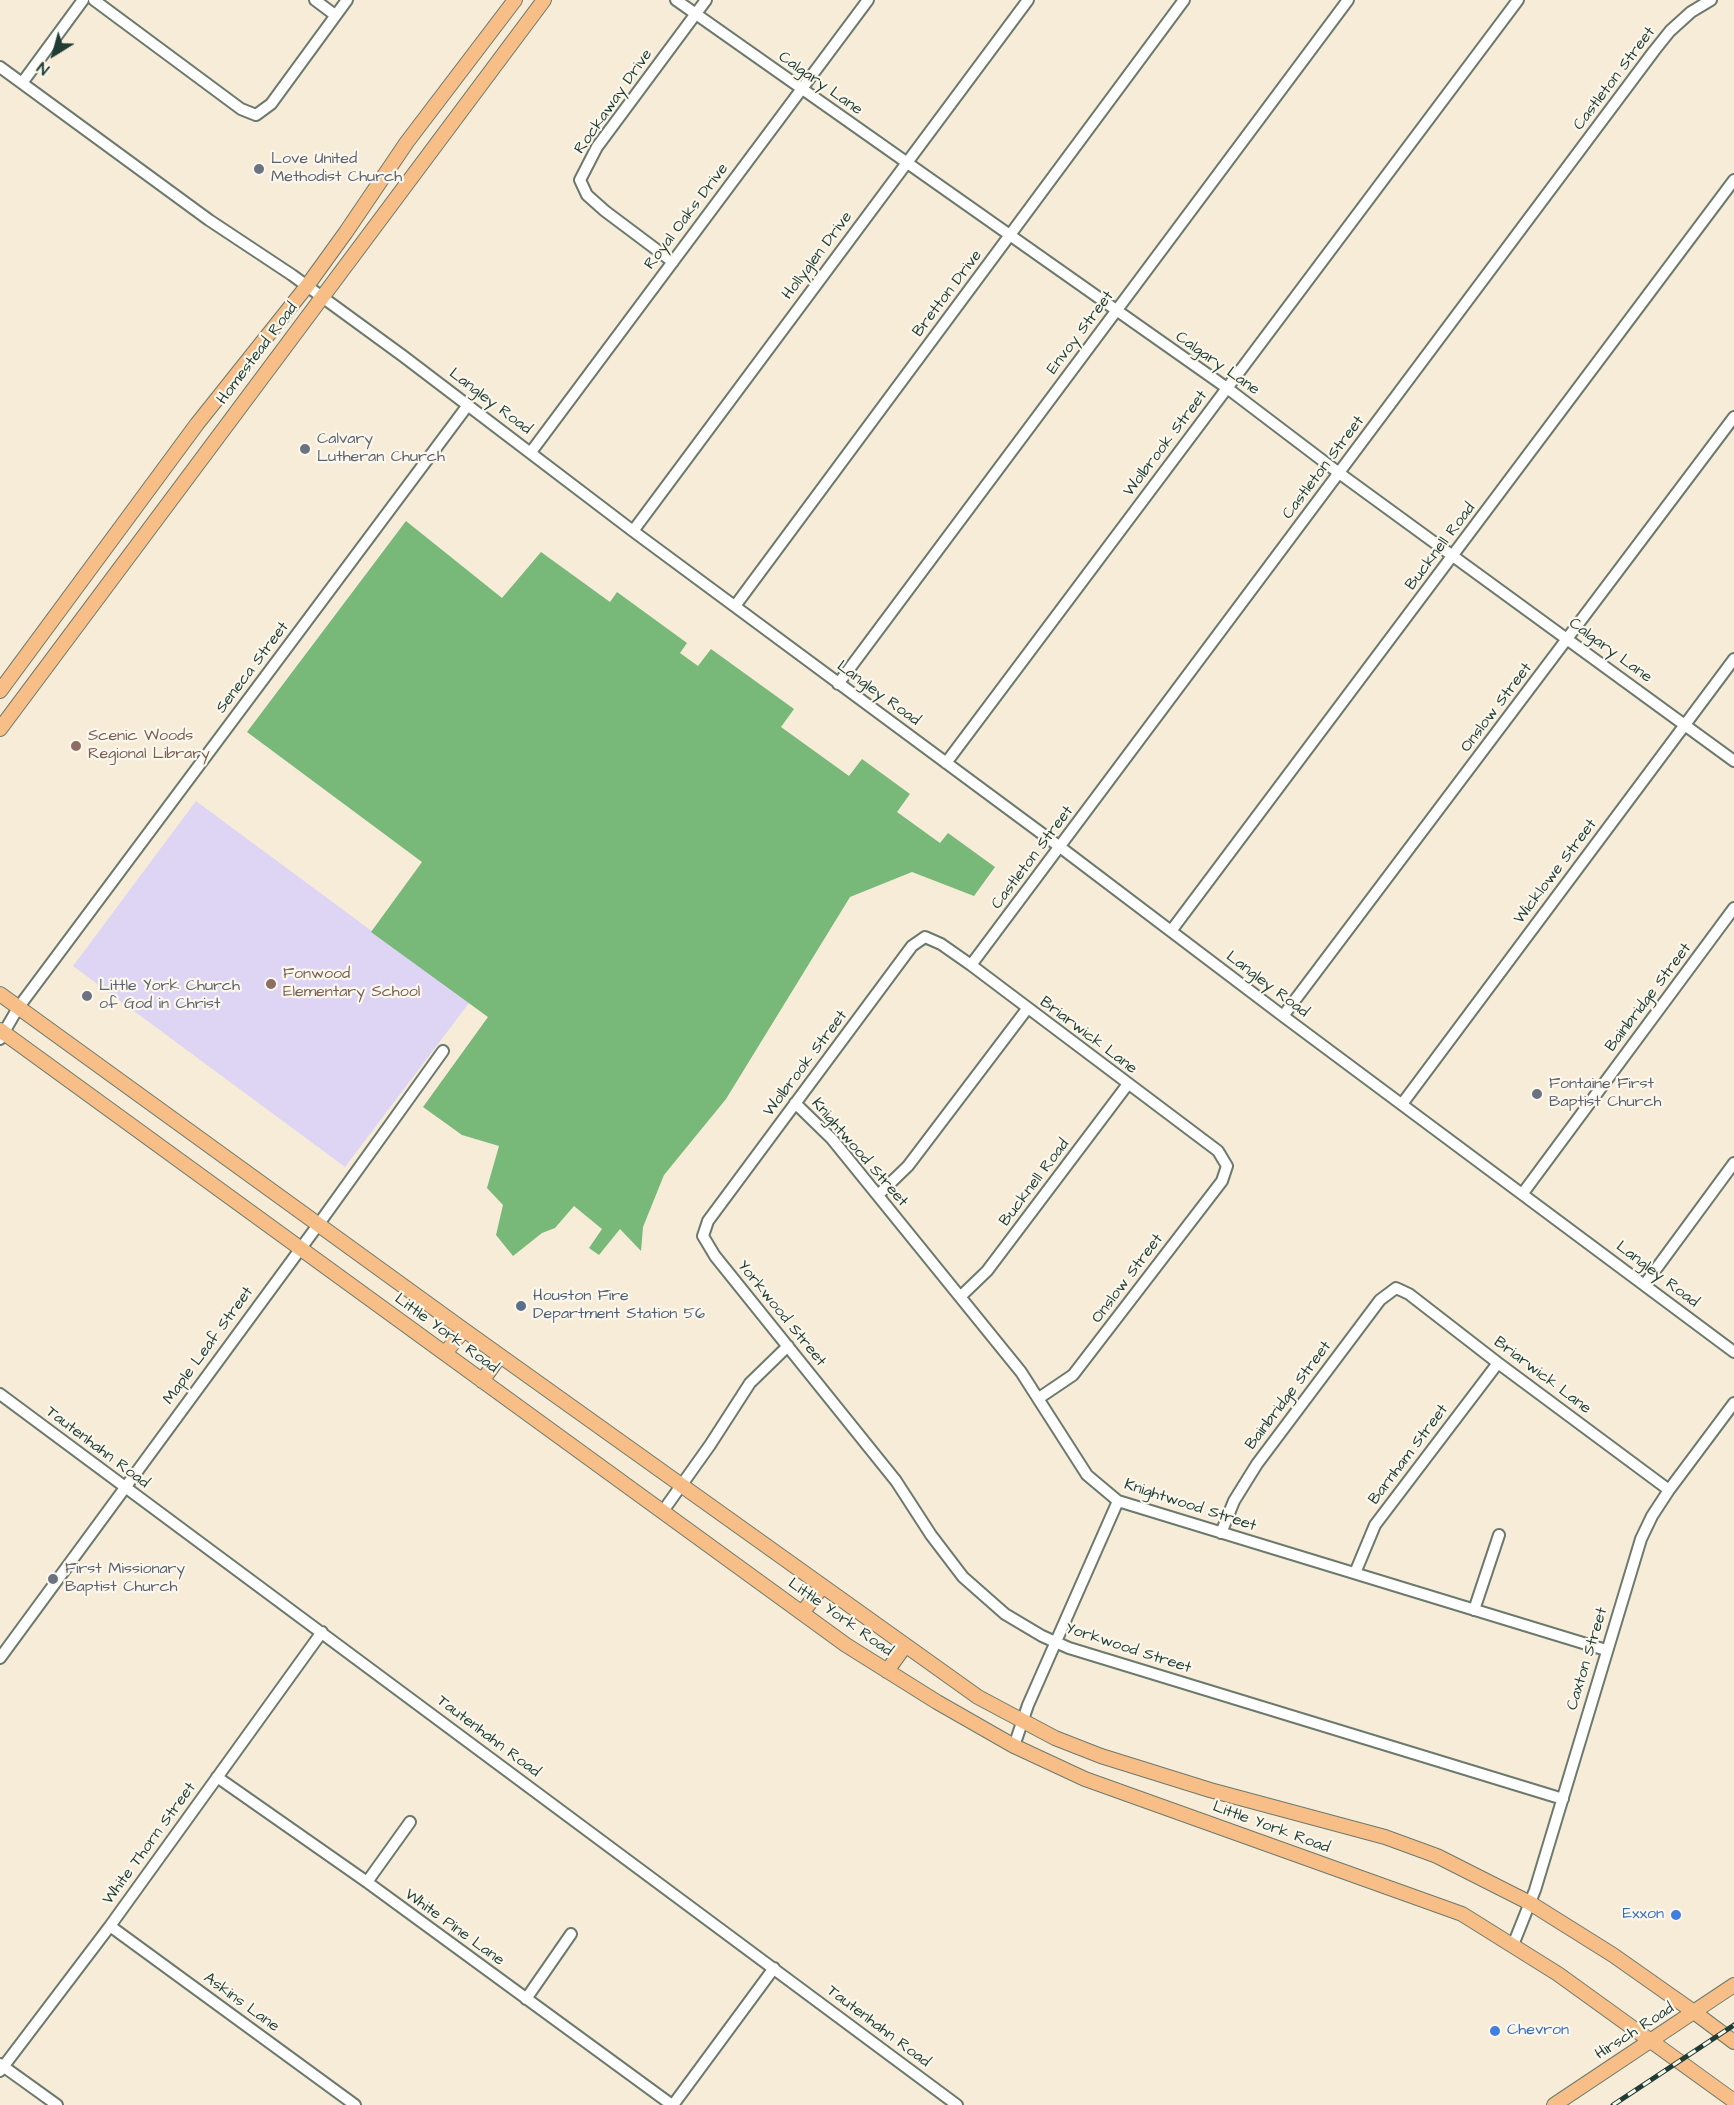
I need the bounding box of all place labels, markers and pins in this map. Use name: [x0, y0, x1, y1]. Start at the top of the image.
place label: Love United Methodist Church: [271, 150, 402, 188]
marker: Love United Methodist Church: [252, 162, 266, 176]
place label: Calvary Lutheran Church: [317, 430, 445, 468]
marker: Calvary Lutheran Church: [298, 442, 312, 456]
place label: Scenic Woods Regional Library: [88, 727, 210, 765]
marker: Scenic Woods Regional Library: [69, 739, 83, 753]
place label: Fonwood Elementary School: [283, 965, 420, 1003]
place label: Little York Church of God in Christ: [99, 977, 240, 1015]
marker: Fonwood Elementary School: [264, 977, 278, 991]
marker: Little York Church of God in Christ: [80, 989, 94, 1003]
place label: Fontaine First Baptist Church: [1549, 1075, 1661, 1113]
marker: Fontaine First Baptist Church: [1530, 1087, 1544, 1101]
place label: Houston Fire Department Station 56: [533, 1287, 705, 1325]
marker: Houston Fire Department Station 56: [514, 1299, 528, 1313]
place label: First Missionary Baptist Church: [65, 1560, 185, 1598]
marker: First Missionary Baptist Church: [46, 1572, 60, 1586]
place label: Exxon: [1622, 1905, 1664, 1925]
marker: Exxon: [1669, 1908, 1683, 1922]
place label: Chevron: [1507, 2021, 1569, 2041]
marker: Chevron: [1488, 2024, 1502, 2038]

